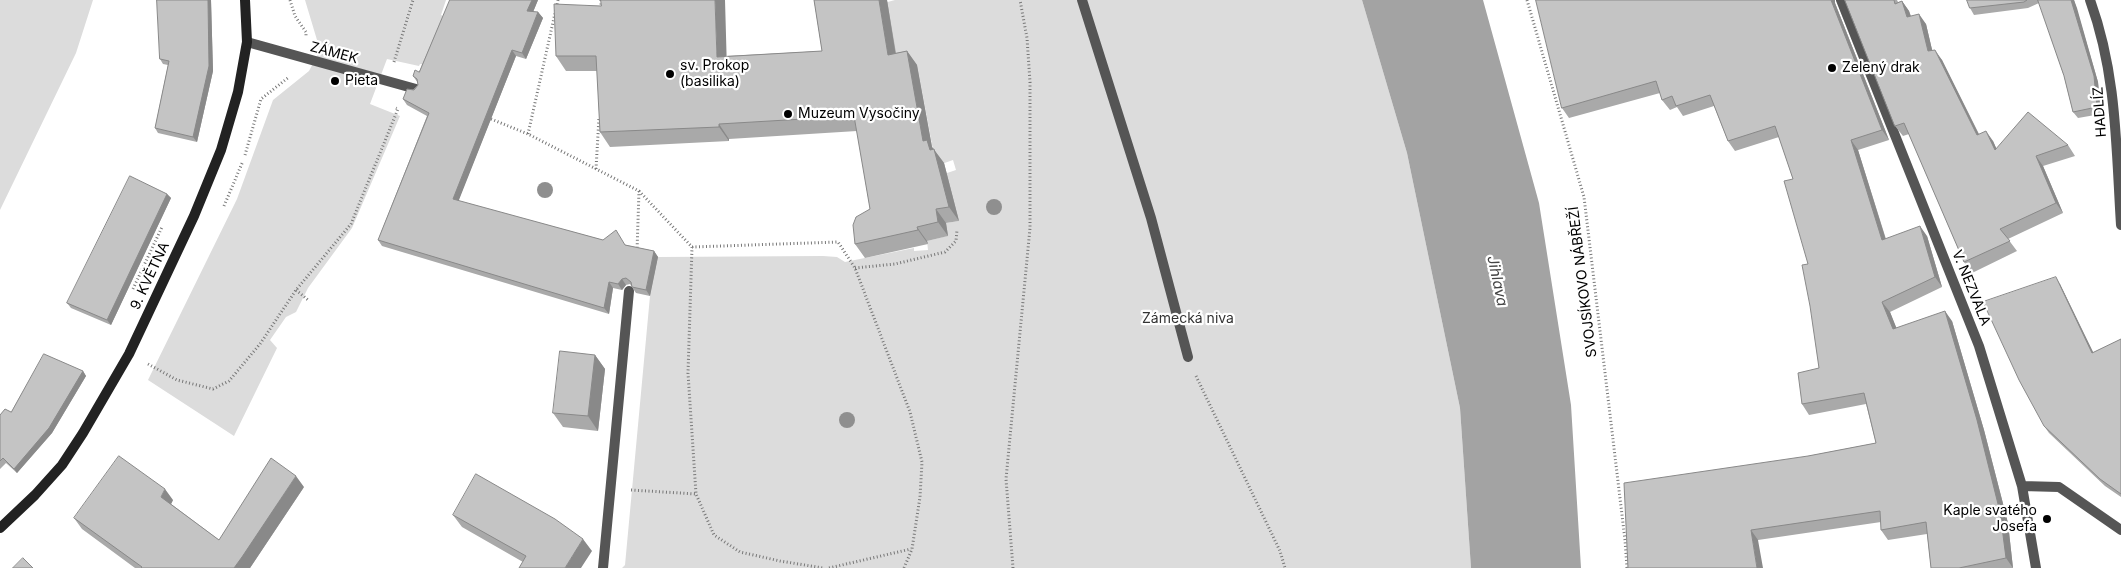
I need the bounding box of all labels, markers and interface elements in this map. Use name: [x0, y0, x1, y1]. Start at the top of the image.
street label: ZÁMEK: [308, 39, 360, 67]
place label: sv. Prokop (basilika): [680, 58, 749, 90]
place label: Zelený drak: [1842, 60, 1920, 76]
marker: Zelený drak: [1826, 62, 1838, 74]
marker: sv. Prokop (basilika): [664, 68, 676, 80]
place label: Pieta: [345, 73, 378, 89]
marker: Pieta: [329, 75, 341, 87]
street label: HADLÍZ: [2090, 86, 2110, 138]
place label: Muzeum Vysočiny: [798, 106, 920, 122]
marker: Muzeum Vysočiny: [782, 108, 794, 120]
street label: SVOJSÍKOVO NÁBŘEŽÍ: [1565, 206, 1601, 358]
street label: 9. KVĚTNA: [127, 239, 173, 313]
street label: V. NEZVALA: [1948, 248, 1994, 328]
water label: Jihlava: [1483, 254, 1511, 308]
park label: Zámecká niva: [1142, 311, 1234, 327]
place label: Kaple svatého Josefa: [1943, 503, 2037, 536]
marker: Kaple svatého Josefa: [2041, 513, 2053, 525]

